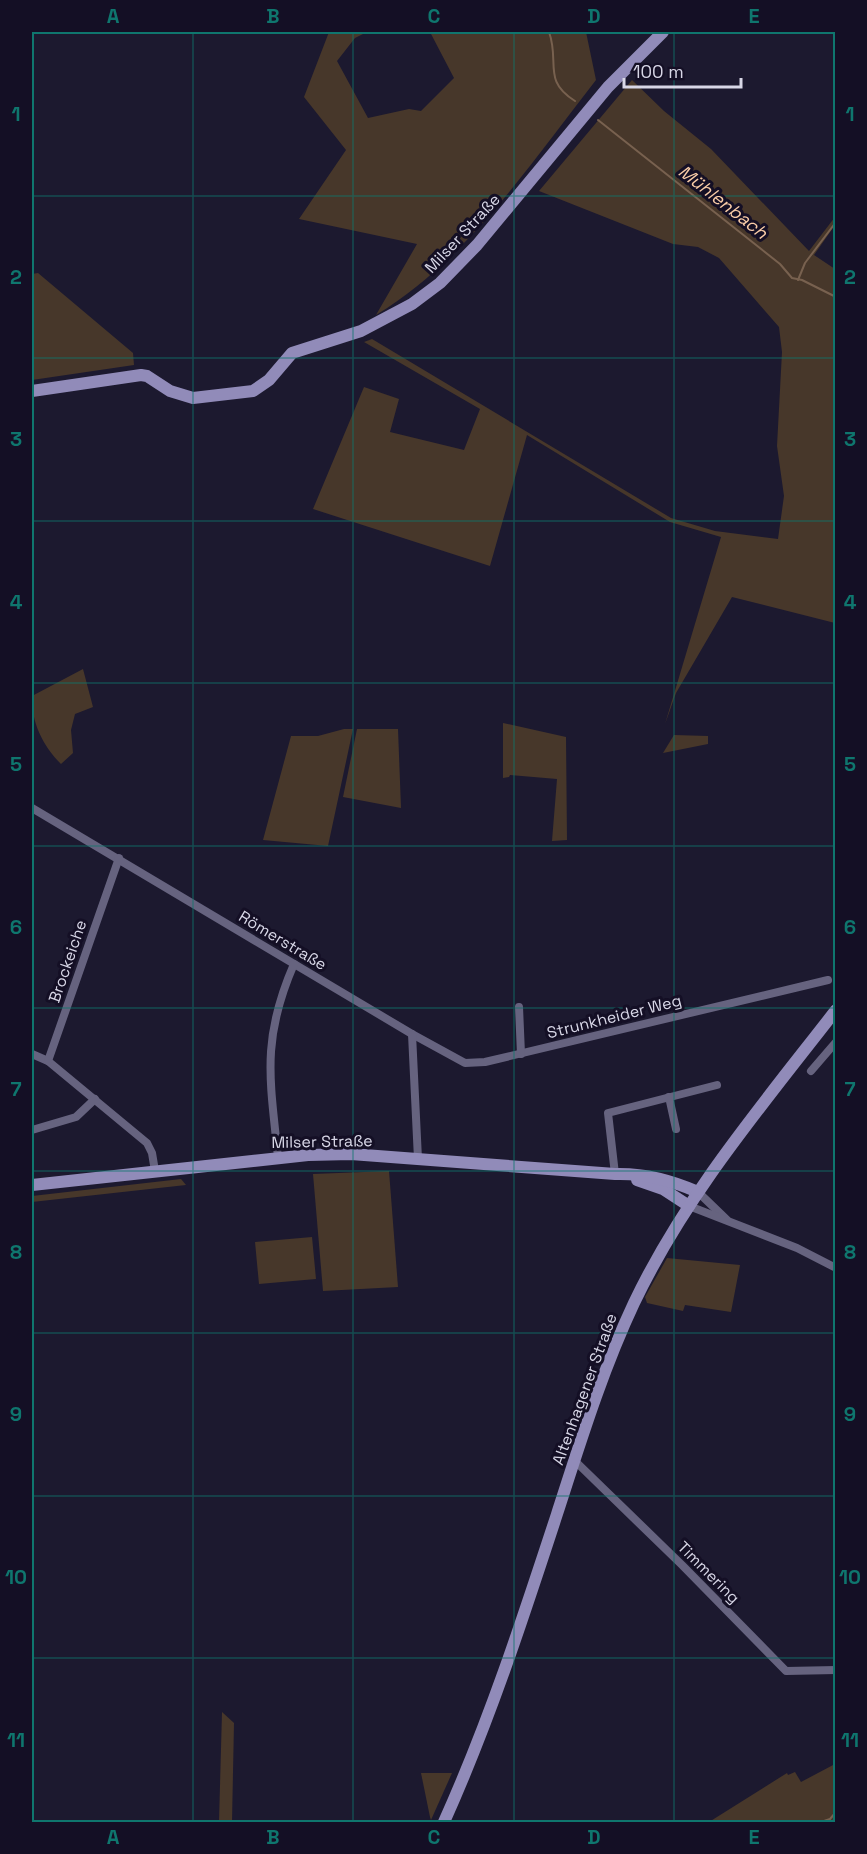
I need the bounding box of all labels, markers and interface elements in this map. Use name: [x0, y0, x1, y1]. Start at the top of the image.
text: A: [107, 3, 120, 29]
text: B: [266, 3, 280, 29]
text: C: [428, 3, 441, 29]
text: D: [587, 3, 601, 29]
text: E: [748, 3, 760, 29]
scale bar: [624, 51, 741, 89]
text: 100 m: [633, 60, 684, 83]
text: 1: [11, 101, 21, 127]
text: 1: [845, 101, 855, 127]
water label: Mühlenbach: [674, 160, 773, 244]
street label: Milser Straße: [420, 189, 505, 278]
text: 2: [10, 264, 22, 290]
text: 2: [844, 264, 856, 290]
text: 3: [10, 426, 22, 452]
text: 3: [844, 426, 856, 452]
text: 4: [10, 589, 23, 615]
text: 4: [844, 589, 857, 615]
text: 5: [10, 751, 22, 777]
text: 5: [844, 751, 856, 777]
street label: Römerstraße: [235, 906, 331, 975]
text: 6: [10, 914, 22, 940]
text: 6: [844, 914, 856, 940]
street label: Brockeiche: [44, 917, 91, 1005]
street label: Strunkheider Weg: [545, 990, 684, 1043]
text: 7: [10, 1076, 22, 1102]
text: 7: [844, 1076, 856, 1102]
street label: Milser Straße: [271, 1130, 373, 1153]
text: 8: [10, 1239, 22, 1265]
text: 8: [844, 1239, 856, 1265]
street label: Altenhagener Straße: [547, 1310, 622, 1468]
text: 9: [10, 1401, 22, 1427]
text: 9: [844, 1401, 856, 1427]
street label: Timmering: [673, 1537, 744, 1608]
text: 10: [5, 1564, 27, 1590]
text: 10: [839, 1564, 861, 1590]
text: 11: [7, 1727, 25, 1753]
text: 11: [841, 1727, 859, 1753]
text: A: [107, 1824, 120, 1850]
text: B: [266, 1824, 280, 1850]
text: C: [428, 1824, 441, 1850]
text: D: [587, 1824, 601, 1850]
text: E: [748, 1824, 760, 1850]

